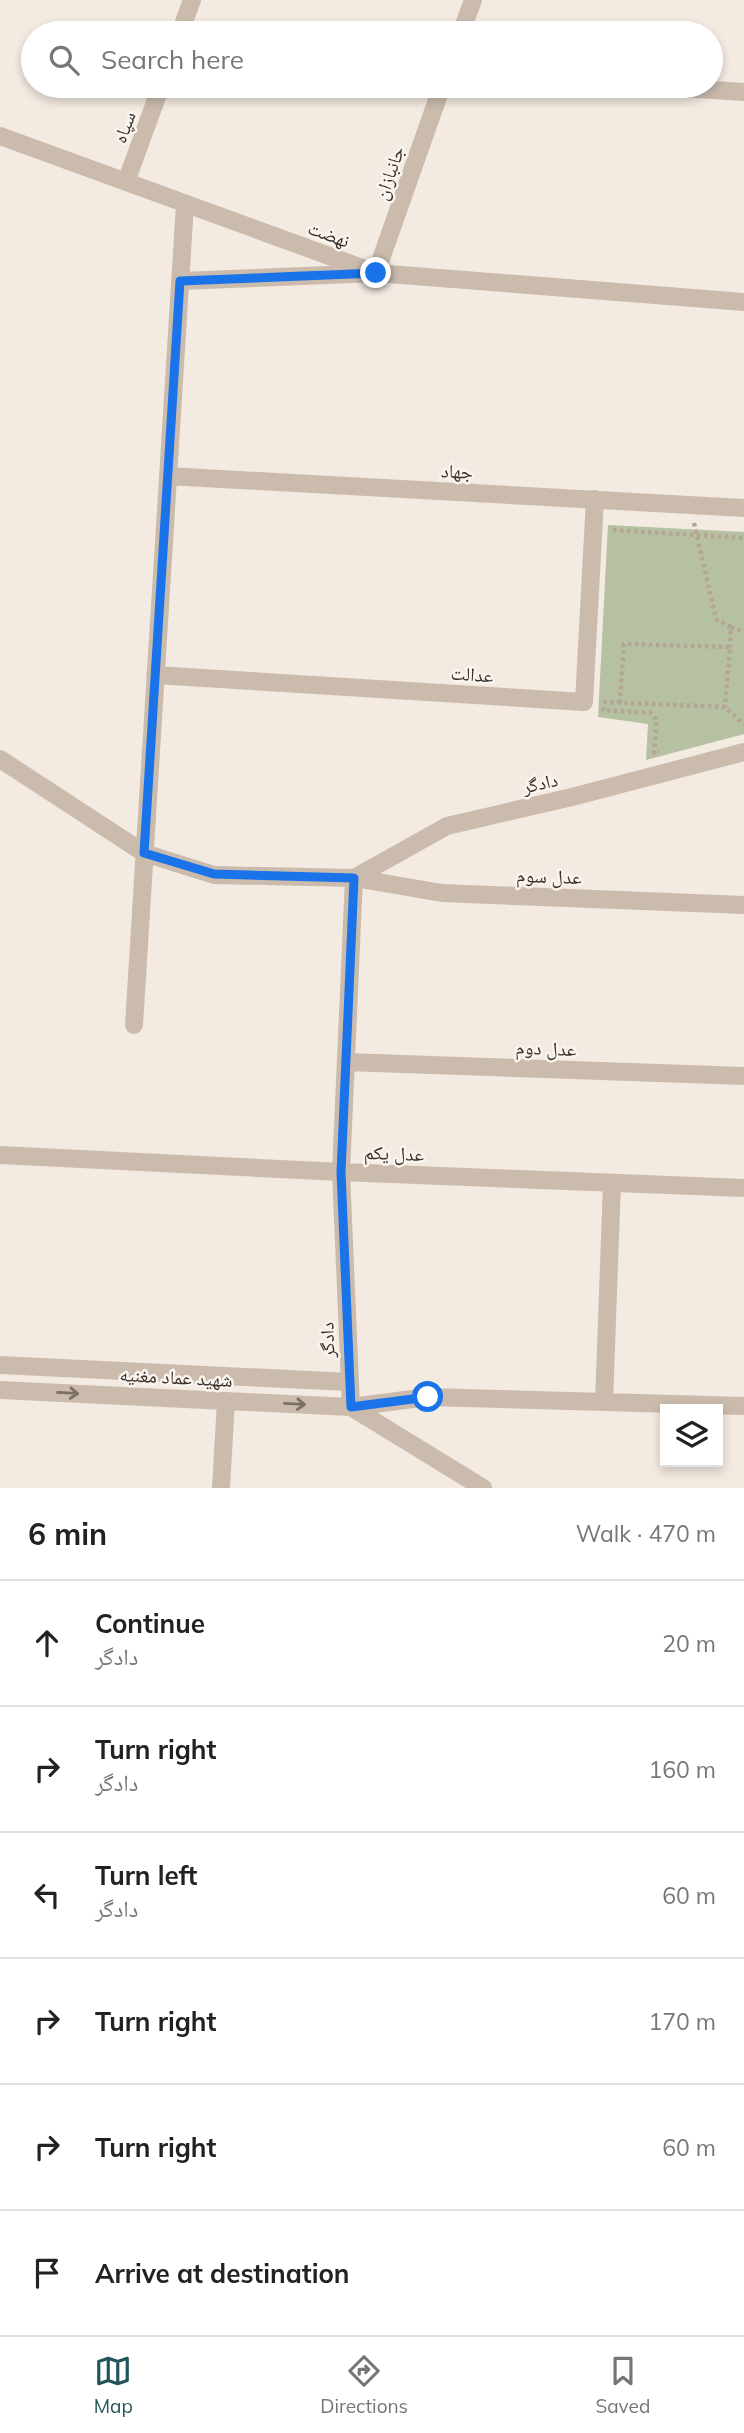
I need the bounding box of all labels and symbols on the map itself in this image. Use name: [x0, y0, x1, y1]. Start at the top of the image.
street label: سپاه: [107, 108, 141, 146]
street label: جانبازان: [369, 143, 409, 203]
street label: نهضت: [305, 215, 353, 253]
route end: [360, 257, 391, 288]
street label: جهاد: [440, 458, 474, 484]
street label: عدالت: [450, 661, 495, 687]
street label: دادگر: [519, 767, 560, 799]
street label: عدل سوم: [516, 863, 583, 891]
street label: عدل دوم: [515, 1035, 577, 1063]
street label: عدل یکم: [363, 1140, 425, 1167]
street label: دادگر: [314, 1322, 340, 1359]
street label: شهید عماد مغنیه: [119, 1362, 233, 1392]
route start: [412, 1381, 443, 1412]
one-way arrow: [56, 1387, 79, 1400]
one-way arrow: [284, 1398, 306, 1411]

